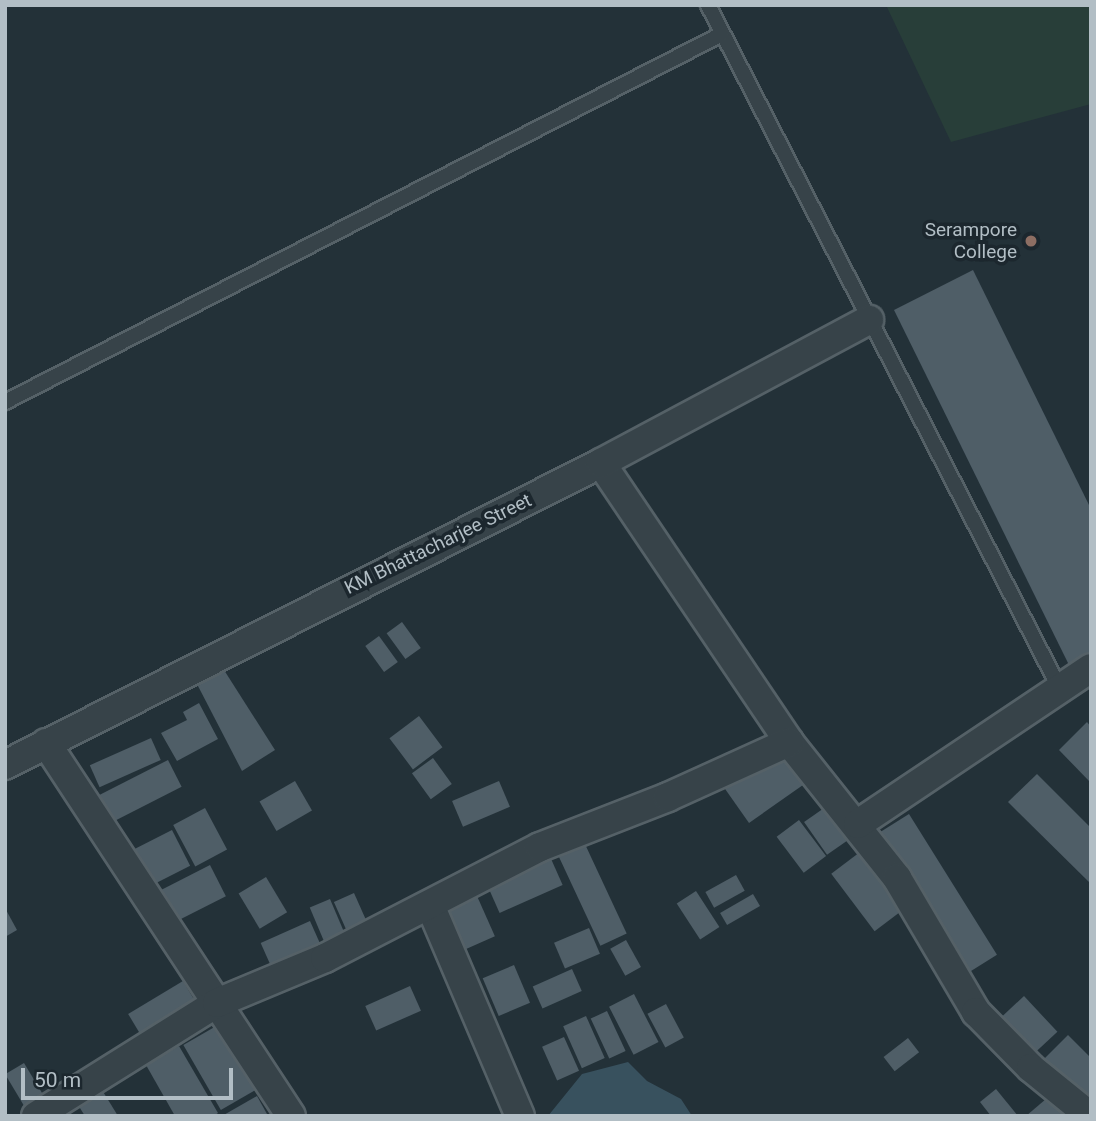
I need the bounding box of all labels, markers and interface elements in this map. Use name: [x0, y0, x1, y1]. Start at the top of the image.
place label: Serampore College: [925, 219, 1017, 263]
marker: Serampore College: [1023, 233, 1039, 249]
street label: KM Bhattacharjee Street: [341, 489, 535, 599]
scale bar: [24, 1054, 236, 1098]
text: 50 m: [34, 1068, 81, 1092]

